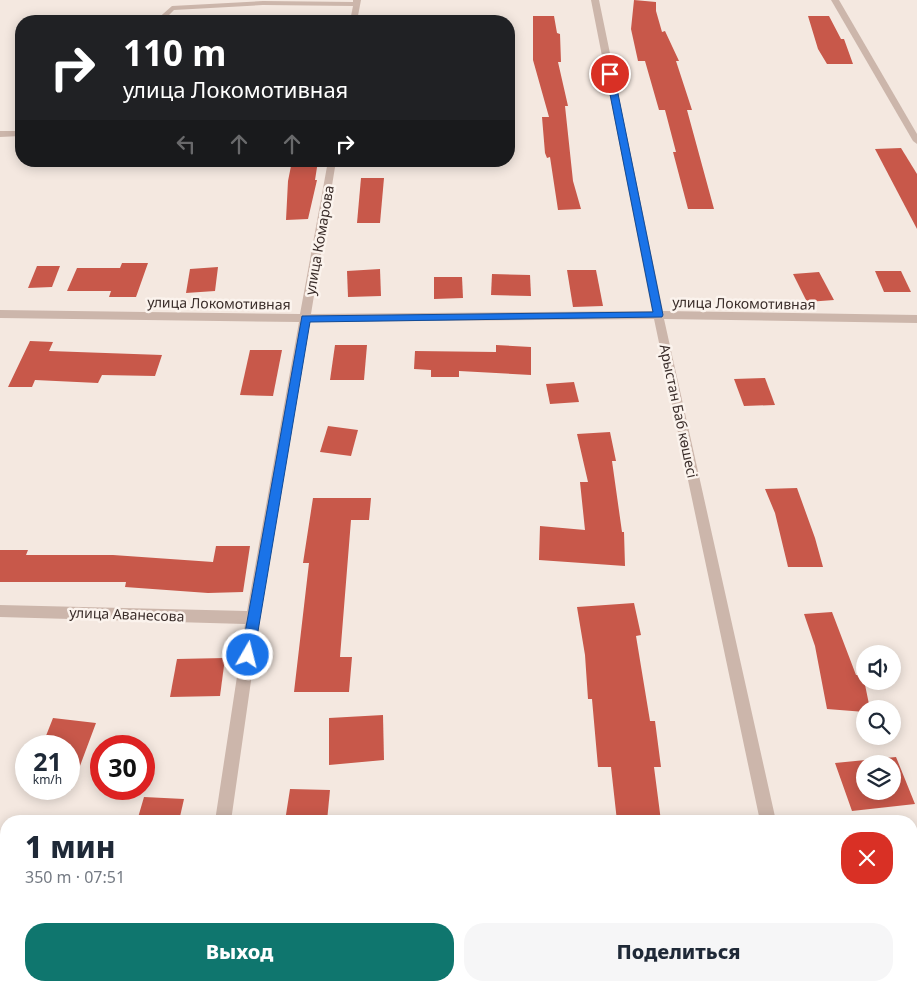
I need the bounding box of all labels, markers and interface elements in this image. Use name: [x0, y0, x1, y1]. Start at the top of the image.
text: 110 m: [123, 29, 226, 76]
icon: right: [40, 35, 105, 100]
pin: [589, 53, 631, 95]
icon: arrive: [596, 60, 624, 88]
text: улица Локомотивная: [123, 74, 348, 104]
icon: left: [172, 130, 200, 158]
icon: ahead: [225, 130, 253, 158]
icon: ahead: [278, 130, 306, 158]
icon: right: [331, 130, 359, 158]
street label: улица Комарова: [300, 184, 338, 296]
street label: улица Локомотивная: [147, 292, 291, 314]
street label: улица Локомотивная: [672, 292, 816, 314]
street label: Арыстан Баб көшесі: [656, 342, 702, 480]
street label: улица Аванесова: [69, 602, 185, 626]
position arrow: [221, 628, 273, 680]
map controls: [856, 645, 901, 800]
button: sound: [856, 645, 901, 690]
button: search: [856, 700, 901, 745]
speed limit sign: 30: [90, 735, 155, 800]
text: 21: [33, 744, 62, 778]
button: layers: [856, 755, 901, 800]
text: km/h: [33, 771, 62, 788]
text: 1 мин: [25, 826, 116, 867]
button: close: [841, 832, 893, 884]
text: 350 m · 07:51: [25, 866, 125, 888]
button: Выход: [25, 923, 454, 981]
button: Поделиться: [464, 923, 893, 981]

